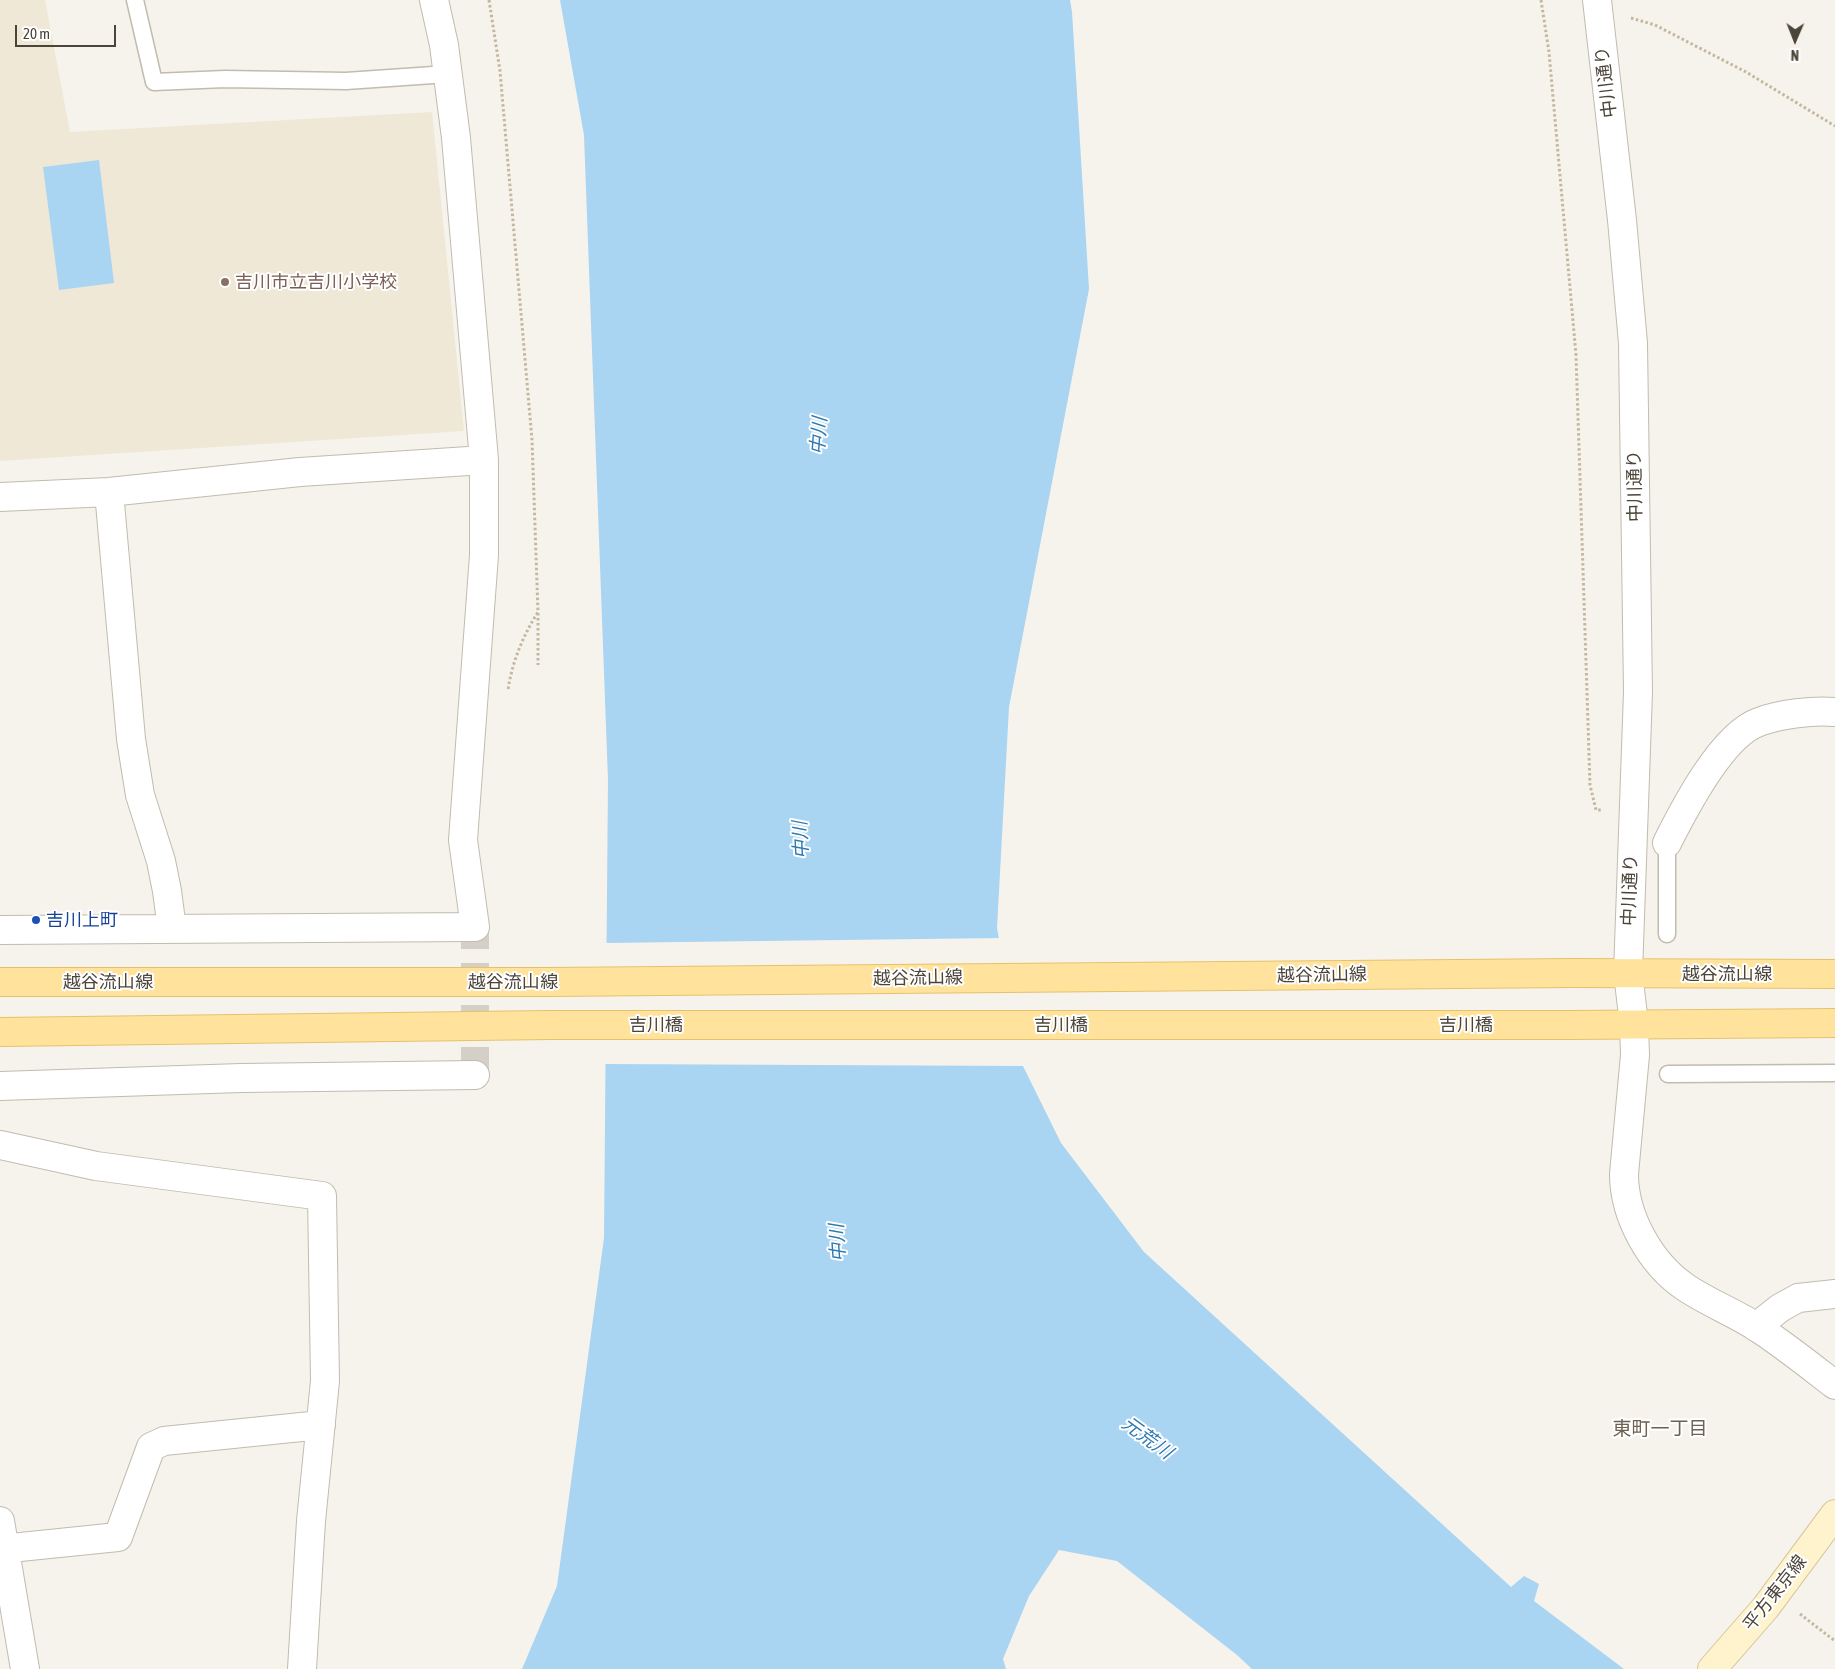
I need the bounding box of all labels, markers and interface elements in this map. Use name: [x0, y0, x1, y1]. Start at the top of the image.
scale bar: [18, 15, 119, 47]
north arrow: [1770, 15, 1820, 65]
text: 20 m: [23, 25, 50, 42]
street label: 中川通り: [1591, 45, 1621, 119]
text: N: [1790, 47, 1799, 63]
place label: 吉川市立吉川小学校: [235, 271, 397, 293]
marker: 吉川市立吉川小学校: [219, 276, 231, 288]
water label: 中川: [806, 416, 832, 456]
street label: 中川通り: [1624, 450, 1646, 522]
water label: 中川: [789, 820, 813, 860]
street label: 中川通り: [1618, 854, 1642, 926]
place label: 吉川上町: [46, 909, 118, 931]
marker: 吉川上町: [30, 914, 42, 926]
street label: 越谷流山線: [1277, 963, 1367, 987]
street label: 越谷流山線: [1682, 963, 1772, 985]
street label: 越谷流山線: [873, 966, 963, 990]
street label: 越谷流山線: [63, 971, 153, 993]
street label: 越谷流山線: [468, 971, 558, 993]
street label: 吉川橋: [629, 1014, 683, 1036]
street label: 吉川橋: [1034, 1014, 1088, 1036]
street label: 吉川橋: [1439, 1014, 1493, 1036]
water label: 中川: [825, 1223, 851, 1263]
water label: 元荒川: [1117, 1412, 1177, 1464]
district label: 東町一丁目: [1613, 1418, 1707, 1440]
street label: 平方東京線: [1739, 1551, 1811, 1635]

